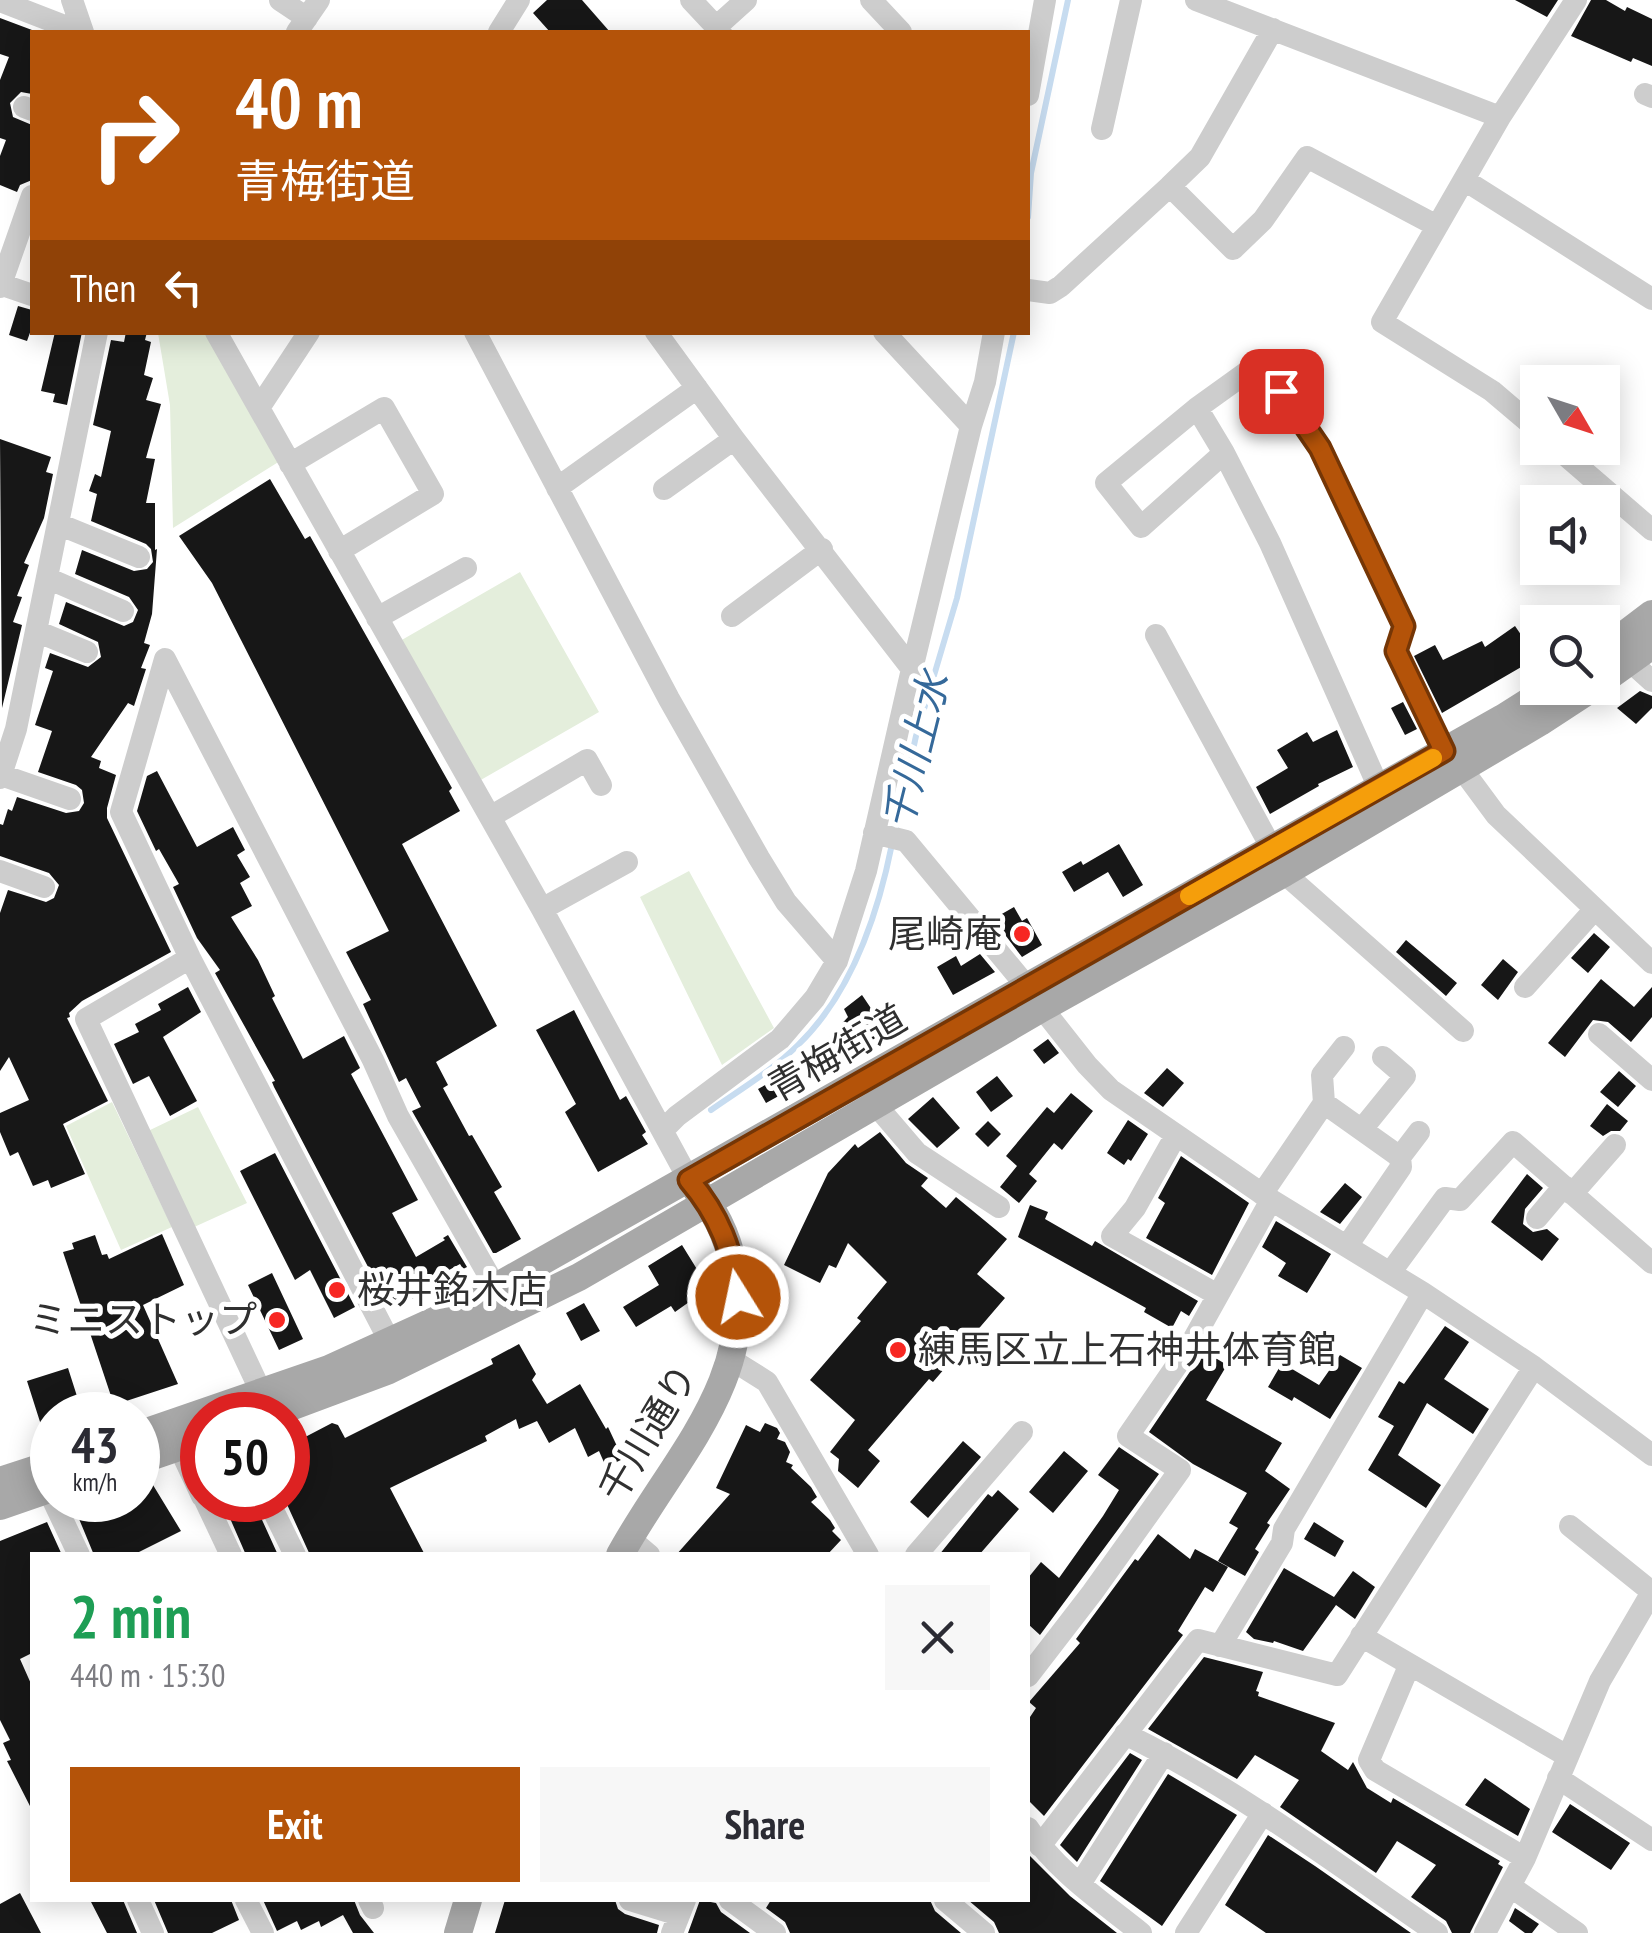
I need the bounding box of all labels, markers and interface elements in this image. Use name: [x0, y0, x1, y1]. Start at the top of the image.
text: 40 m: [235, 57, 363, 147]
icon: right: [70, 70, 200, 200]
text: 青梅街道: [235, 151, 415, 209]
icon: left: [156, 260, 211, 315]
text: Then: [70, 263, 136, 312]
pin: [1239, 349, 1324, 434]
icon: arrive: [1254, 364, 1309, 419]
north arrow: [1520, 365, 1620, 465]
map controls: [1520, 365, 1620, 705]
button: sound: [1520, 485, 1620, 585]
button: search: [1520, 605, 1620, 705]
water label: 千川上水: [870, 663, 961, 835]
place label: 尾崎庵: [888, 908, 1002, 957]
marker: 尾崎庵: [1011, 923, 1033, 945]
street label: 青梅街道: [758, 992, 914, 1111]
position arrow: [686, 1245, 790, 1349]
place label: 桜井銘木店: [357, 1264, 547, 1313]
marker: 桜井銘木店: [326, 1279, 348, 1301]
place label: ミニストップ: [29, 1294, 257, 1343]
marker: ミニストップ: [266, 1309, 288, 1331]
place label: 練馬区立上石神井体育館: [918, 1324, 1336, 1373]
marker: 練馬区立上石神井体育館: [887, 1339, 909, 1361]
street label: 千川通り: [587, 1354, 707, 1510]
speed limit sign: 50: [180, 1392, 310, 1522]
text: 43: [71, 1412, 119, 1477]
text: km/h: [73, 1466, 117, 1498]
text: 2 min: [70, 1577, 191, 1655]
button: close: [885, 1585, 990, 1690]
text: 440 m · 15:30: [70, 1654, 225, 1696]
button: Exit: [70, 1767, 520, 1882]
button: Share: [540, 1767, 990, 1882]

